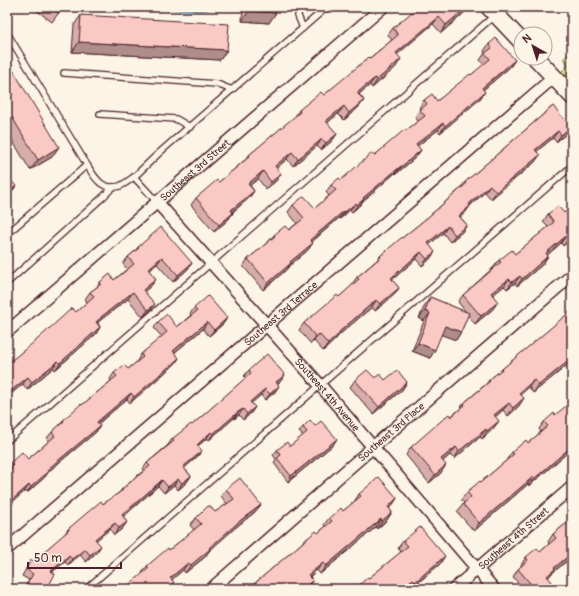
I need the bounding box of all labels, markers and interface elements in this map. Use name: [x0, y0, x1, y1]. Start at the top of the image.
north arrow: [513, 26, 553, 66]
text: N: [520, 31, 534, 46]
street label: Southeast 3rd Street: [158, 136, 233, 204]
street label: Southeast 3rd Terrace: [242, 279, 320, 349]
street label: Southeast 4th Avenue: [292, 356, 362, 434]
street label: Southeast 3rd Place: [356, 400, 427, 464]
street label: Southeast 4th Street: [476, 504, 552, 572]
scale bar: [28, 544, 121, 570]
text: 50 m: [34, 551, 62, 566]

